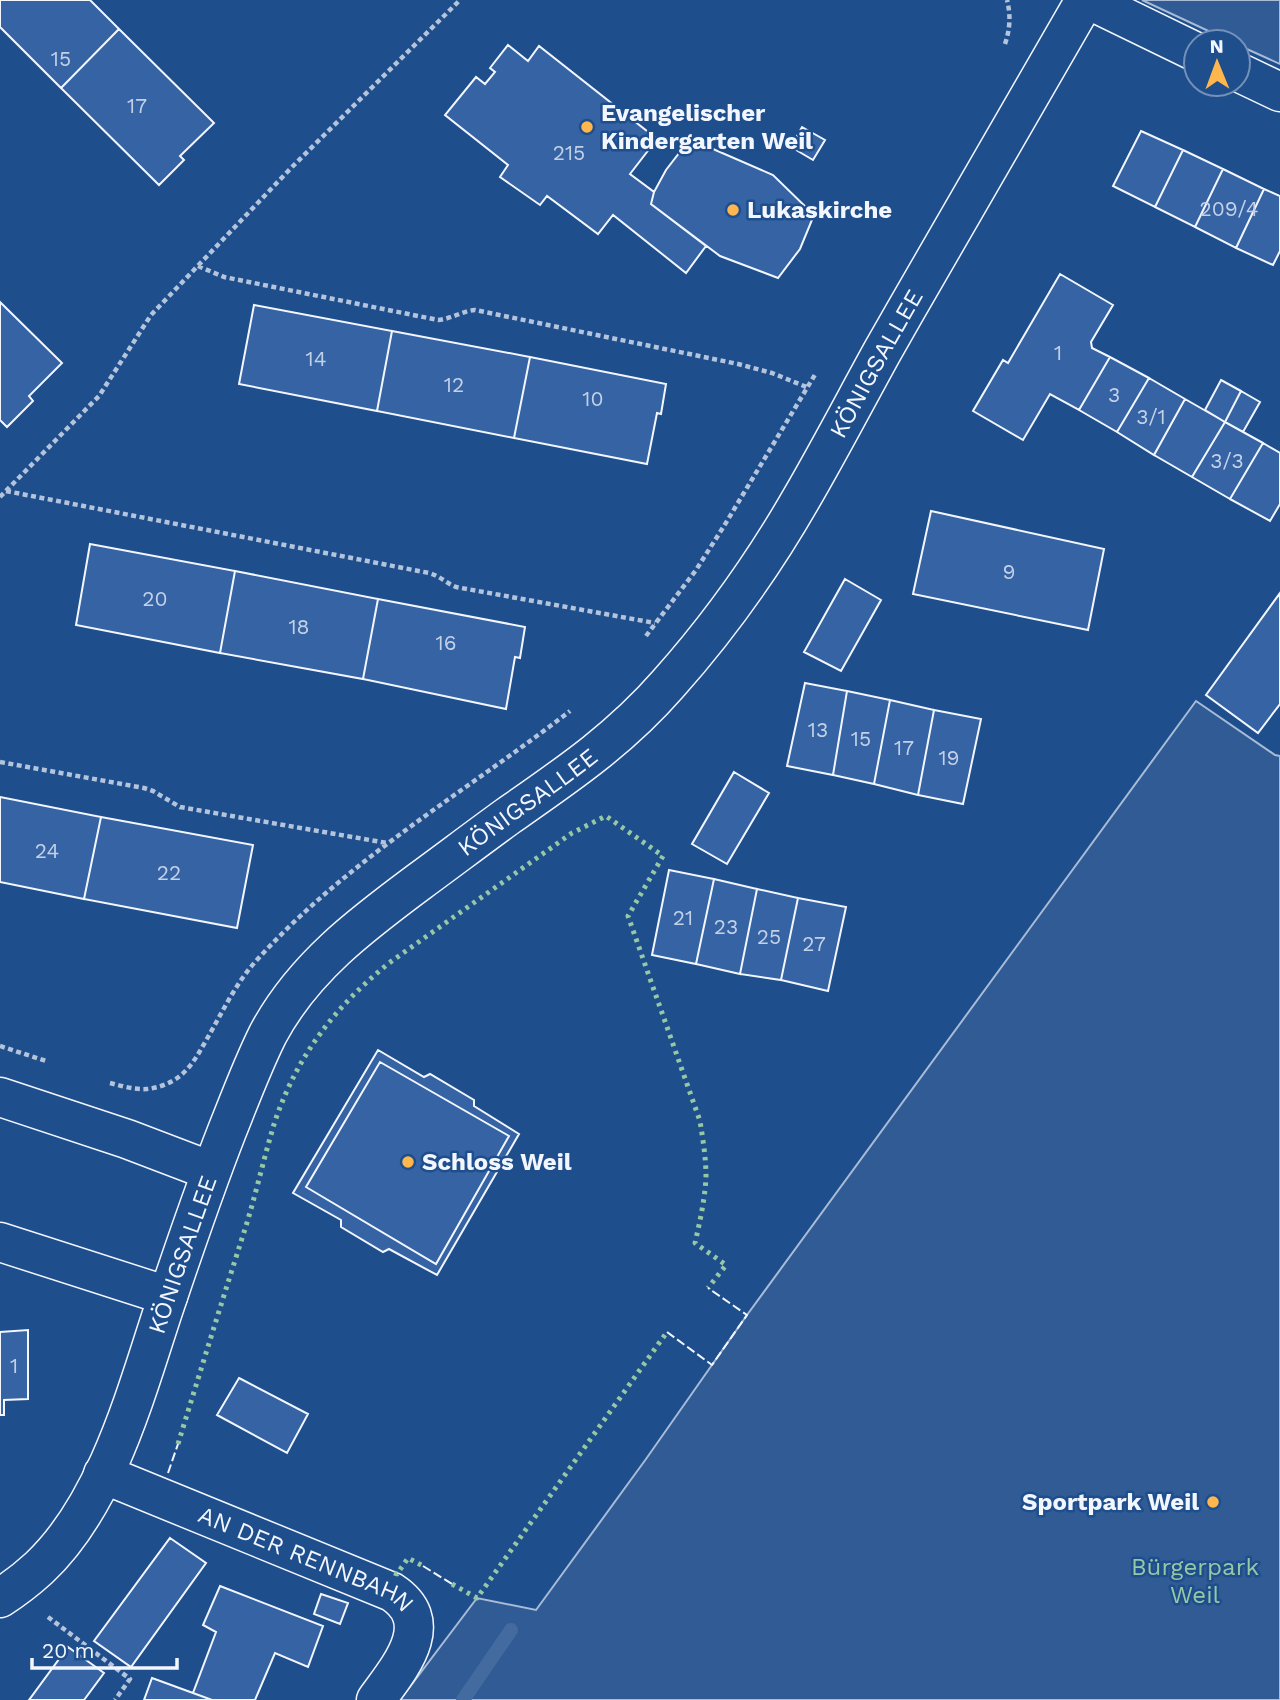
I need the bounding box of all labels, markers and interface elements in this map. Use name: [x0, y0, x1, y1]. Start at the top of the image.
north arrow: [1182, 28, 1252, 98]
text: N: [1209, 35, 1224, 58]
house number: 15: [51, 46, 71, 71]
house number: 17: [127, 93, 147, 118]
place label: Evangelischer Kindergarten Weil: [601, 99, 813, 155]
marker: Evangelischer Kindergarten Weil: [579, 119, 595, 135]
house number: 215: [553, 140, 585, 165]
place label: Lukaskirche: [747, 196, 892, 224]
house number: 209/4: [1199, 196, 1259, 221]
marker: Lukaskirche: [725, 202, 741, 218]
street label: KÖNIGSALLEE: [824, 285, 929, 443]
house number: 1: [1054, 340, 1062, 365]
house number: 14: [305, 346, 327, 371]
house number: 12: [444, 372, 464, 397]
house number: 3: [1108, 382, 1120, 407]
house number: 10: [582, 386, 604, 411]
house number: 3/1: [1136, 404, 1166, 429]
house number: 3/3: [1210, 448, 1244, 473]
house number: 9: [1003, 559, 1015, 584]
house number: 20: [142, 586, 168, 611]
house number: 18: [288, 614, 310, 639]
house number: 16: [436, 630, 456, 655]
house number: 13: [808, 717, 828, 742]
house number: 15: [851, 726, 871, 751]
house number: 17: [894, 735, 914, 760]
street label: KÖNIGSALLEE: [452, 742, 603, 862]
house number: 19: [938, 745, 960, 770]
house number: 24: [35, 838, 59, 863]
house number: 22: [157, 860, 181, 885]
house number: 21: [673, 905, 693, 930]
house number: 23: [714, 914, 738, 939]
house number: 25: [757, 924, 781, 949]
house number: 27: [802, 931, 826, 956]
place label: Schloss Weil: [422, 1148, 572, 1176]
marker: Schloss Weil: [400, 1154, 416, 1170]
street label: KÖNIGSALLEE: [143, 1172, 223, 1337]
house number: 1: [10, 1353, 18, 1378]
place label: Sportpark Weil: [1022, 1488, 1199, 1516]
marker: Sportpark Weil: [1205, 1494, 1221, 1510]
street label: AN DER RENNBAHN: [194, 1500, 420, 1617]
park label: Bürgerpark Weil: [1131, 1553, 1259, 1609]
scale bar: [32, 1626, 177, 1670]
text: 20 m: [42, 1638, 94, 1663]

